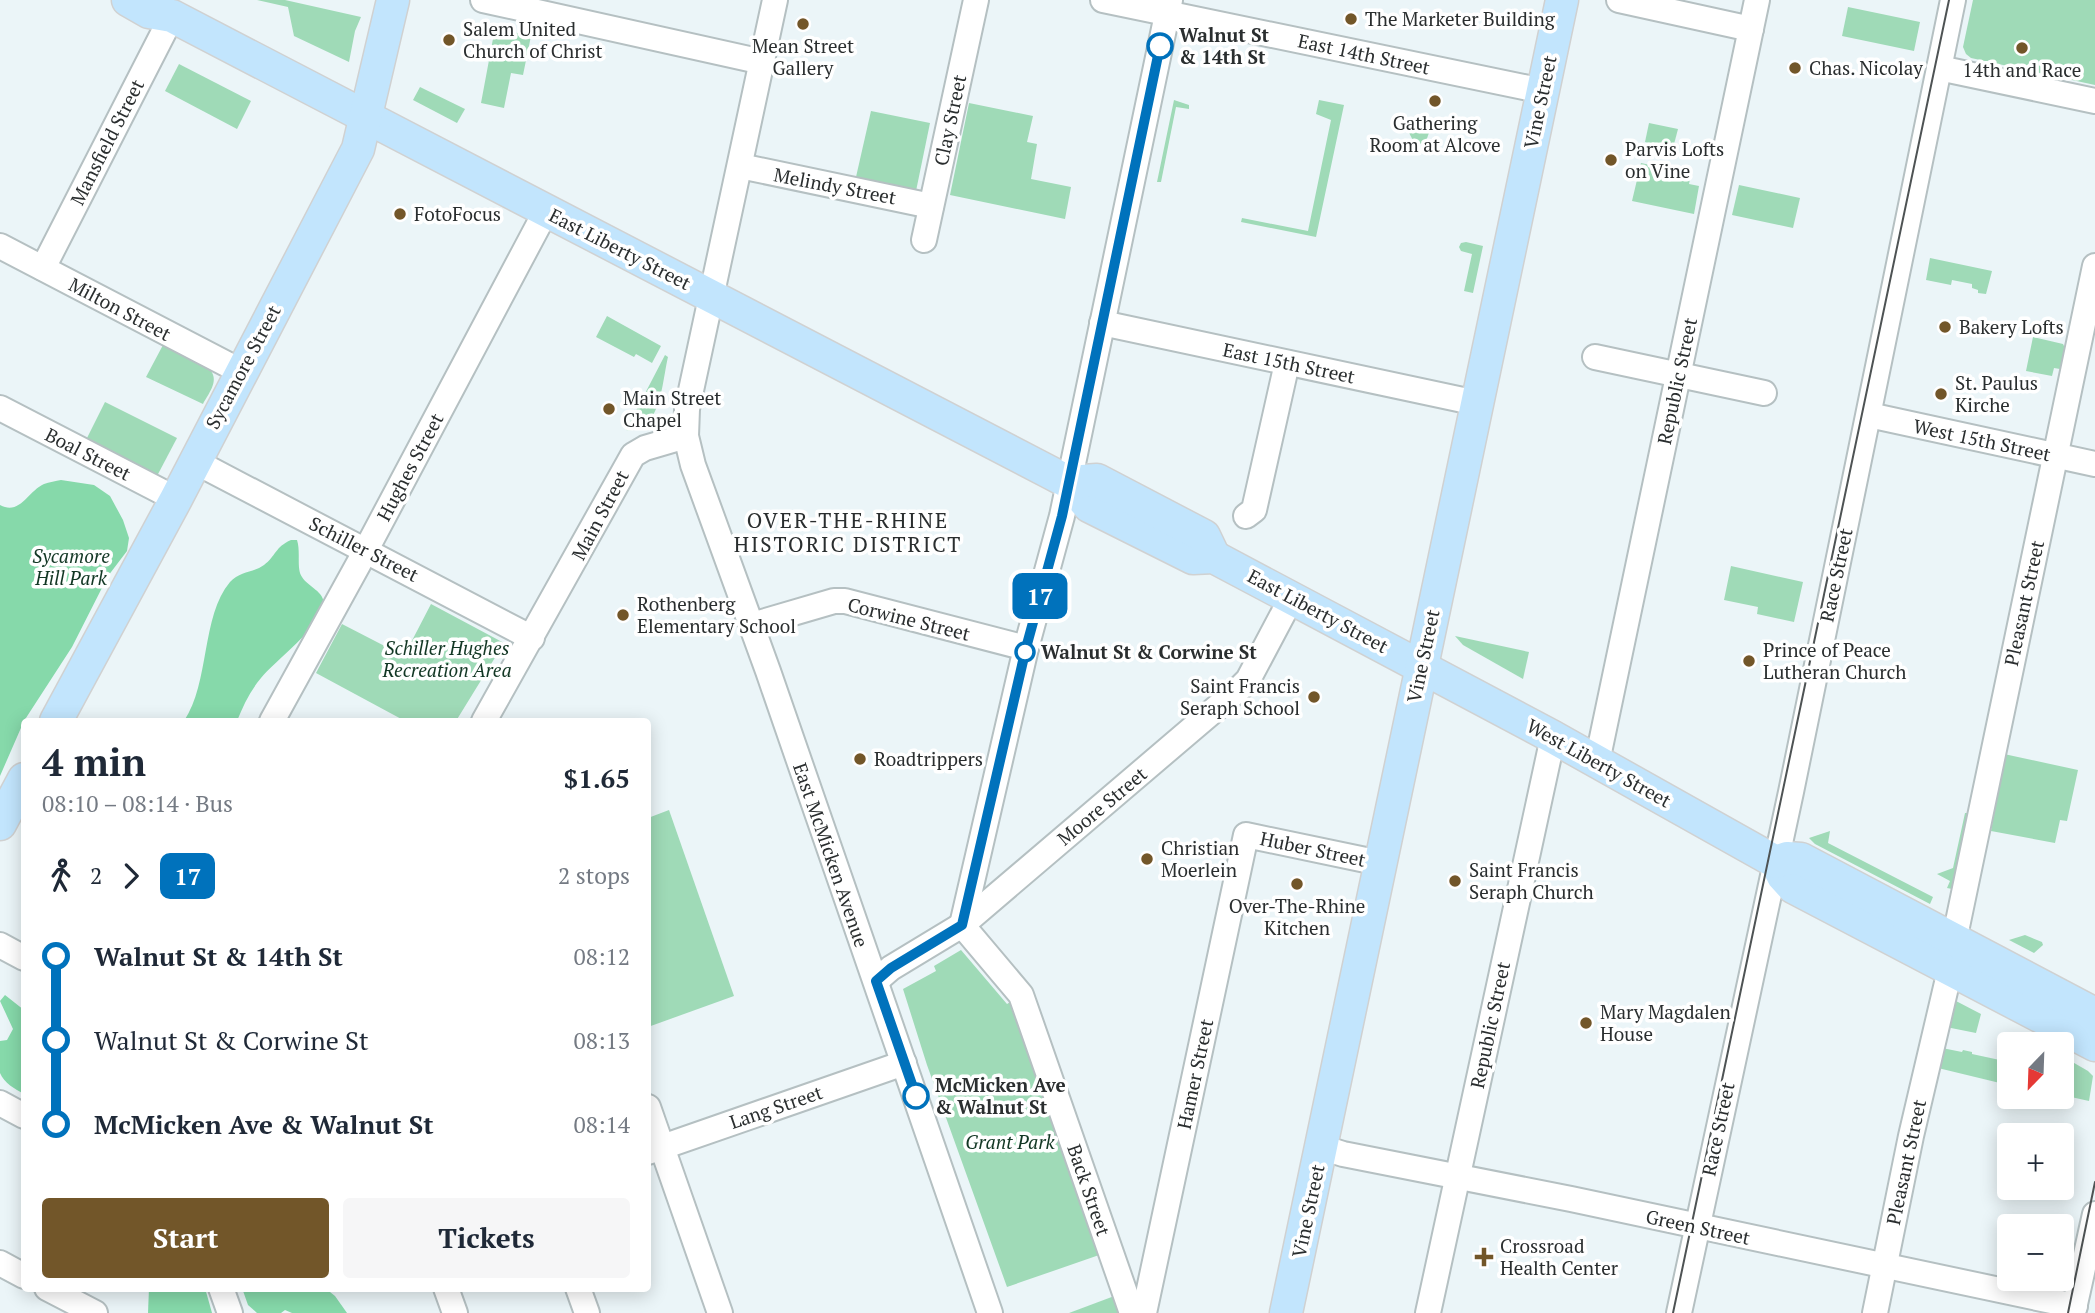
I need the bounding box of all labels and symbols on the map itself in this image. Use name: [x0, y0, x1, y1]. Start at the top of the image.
place label: The Marketer Building: [1365, 6, 1556, 31]
marker: The Marketer Building: [1343, 11, 1359, 27]
place label: Salem United Church of Christ: [463, 16, 603, 63]
marker: Mean Street Gallery: [795, 16, 811, 32]
place label: Walnut St & 14th St: [1179, 22, 1270, 69]
street label: East 14th Street: [1296, 27, 1432, 80]
marker: Salem United Church of Christ: [441, 32, 457, 48]
place label: Mean Street Gallery: [752, 33, 854, 80]
marker: Walnut St & 14th St: [1147, 33, 1173, 59]
marker: 14th and Race: [2014, 40, 2030, 56]
street label: Vine Street: [1517, 53, 1562, 151]
place label: Chas. Nicolay: [1809, 55, 1923, 80]
place label: 14th and Race: [1963, 57, 2081, 82]
marker: Chas. Nicolay: [1787, 60, 1803, 76]
street label: Clay Street: [928, 72, 971, 168]
street label: Mansfield Street: [64, 75, 149, 209]
marker: Gathering Room at Alcove: [1427, 93, 1443, 109]
place label: Gathering Room at Alcove: [1370, 110, 1500, 157]
place label: Parvis Lofts on Vine: [1625, 136, 1724, 183]
marker: Parvis Lofts on Vine: [1603, 152, 1619, 168]
street label: Melindy Street: [772, 161, 898, 210]
place label: FotoFocus: [414, 201, 501, 226]
street label: East Liberty Street: [545, 202, 695, 295]
marker: FotoFocus: [392, 206, 408, 222]
street label: Milton Street: [65, 271, 176, 346]
street label: Sycamore Street: [199, 300, 286, 433]
place label: Bakery Lofts: [1959, 314, 2064, 339]
street label: Republic Street: [1651, 315, 1702, 447]
marker: Bakery Lofts: [1937, 319, 1953, 335]
street label: East 15th Street: [1221, 336, 1357, 389]
place label: St. Paulus Kirche: [1955, 370, 2038, 417]
place label: Main Street Chapel: [623, 385, 721, 432]
marker: St. Paulus Kirche: [1933, 386, 1949, 402]
marker: Main Street Chapel: [601, 401, 617, 417]
street label: Hughes Street: [371, 408, 449, 525]
street label: West 15th Street: [1911, 413, 2053, 466]
street label: Boal Street: [41, 421, 135, 486]
street label: Main Street: [565, 465, 634, 564]
district label: OVER-THE-RHINE HISTORIC DISTRICT: [734, 506, 962, 558]
street label: Schiller Street: [305, 510, 423, 587]
street label: Race Street: [1813, 526, 1858, 624]
street label: Pleasant Street: [1998, 538, 2049, 668]
park label: Sycamore Hill Park: [32, 543, 110, 590]
street label: East Liberty Street: [1244, 563, 1393, 658]
line badge: 17: [1009, 573, 1072, 619]
place label: Rothenberg Elementary School: [637, 591, 796, 638]
street label: Corwine Street: [845, 591, 973, 646]
marker: Rothenberg Elementary School: [615, 607, 631, 623]
street label: Vine Street: [1400, 607, 1445, 705]
park label: Schiller Hughes Recreation Area: [381, 635, 512, 682]
place label: Prince of Peace Lutheran Church: [1763, 637, 1907, 684]
place label: Walnut St & Corwine St: [1041, 639, 1257, 664]
marker: Walnut St & Corwine St: [1015, 642, 1035, 662]
marker: Prince of Peace Lutheran Church: [1741, 653, 1757, 669]
place label: Saint Francis Seraph School: [1180, 673, 1300, 720]
marker: Saint Francis Seraph School: [1306, 689, 1322, 705]
street label: West Liberty Street: [1523, 713, 1676, 813]
place label: Roadtrippers: [874, 746, 983, 771]
marker: Roadtrippers: [852, 751, 868, 767]
street label: East McMicken Avenue: [788, 759, 875, 951]
street label: Moore Street: [1052, 761, 1152, 850]
street label: Huber Street: [1258, 825, 1368, 872]
place label: Christian Moerlein: [1161, 835, 1239, 882]
marker: Christian Moerlein: [1139, 851, 1155, 867]
place label: Saint Francis Seraph Church: [1469, 857, 1594, 904]
marker: Saint Francis Seraph Church: [1447, 873, 1463, 889]
marker: Over-The-Rhine Kitchen: [1289, 876, 1305, 892]
place label: Over-The-Rhine Kitchen: [1229, 893, 1365, 940]
street label: Republic Street: [1464, 959, 1515, 1091]
place label: Mary Magdalen House: [1600, 999, 1731, 1046]
marker: Mary Magdalen House: [1578, 1015, 1594, 1031]
street label: Hamer Street: [1171, 1017, 1218, 1131]
north arrow: [1997, 1032, 2074, 1110]
place label: McMicken Ave & Walnut St: [935, 1072, 1066, 1119]
street label: Lang Street: [726, 1079, 826, 1134]
street label: Race Street: [1695, 1080, 1740, 1178]
marker: McMicken Ave & Walnut St: [903, 1083, 929, 1109]
street label: Pleasant Street: [1880, 1097, 1931, 1227]
park label: Grant Park: [965, 1129, 1056, 1154]
street label: Back Street: [1062, 1141, 1117, 1239]
street label: Vine Street: [1285, 1162, 1330, 1260]
street label: Green Street: [1644, 1203, 1753, 1250]
place label: Crossroad Health Center: [1500, 1233, 1619, 1280]
marker: Crossroad Health Center: [1474, 1247, 1494, 1267]

